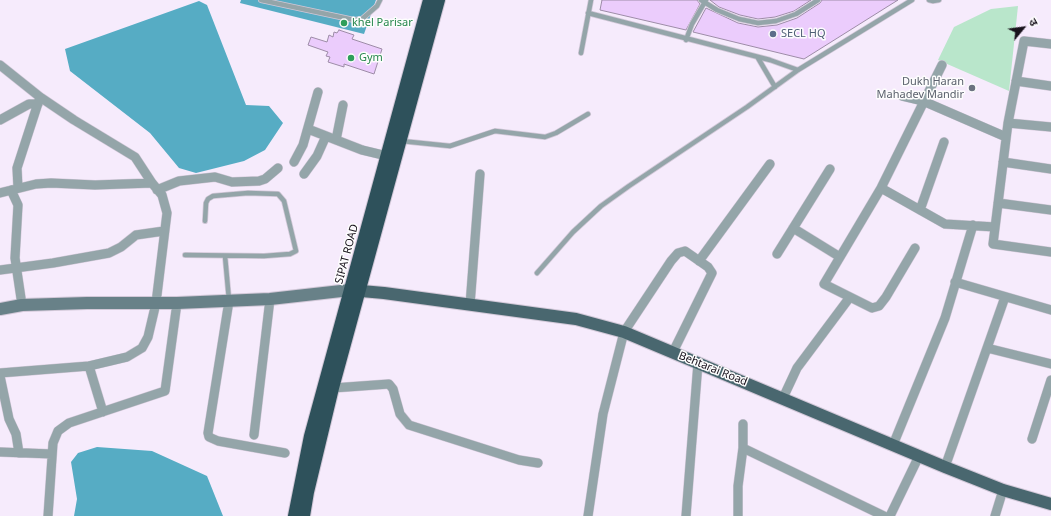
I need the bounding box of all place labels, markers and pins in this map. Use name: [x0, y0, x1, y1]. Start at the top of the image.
place label: khel Parisar: [352, 16, 413, 30]
marker: khel Parisar: [339, 18, 349, 28]
place label: SECL HQ: [781, 27, 825, 41]
marker: SECL HQ: [768, 29, 778, 39]
place label: Gym: [359, 51, 383, 65]
marker: Gym: [346, 53, 356, 63]
place label: Dukh Haran Mahadev Mandir: [877, 75, 964, 101]
marker: Dukh Haran Mahadev Mandir: [967, 83, 977, 93]

